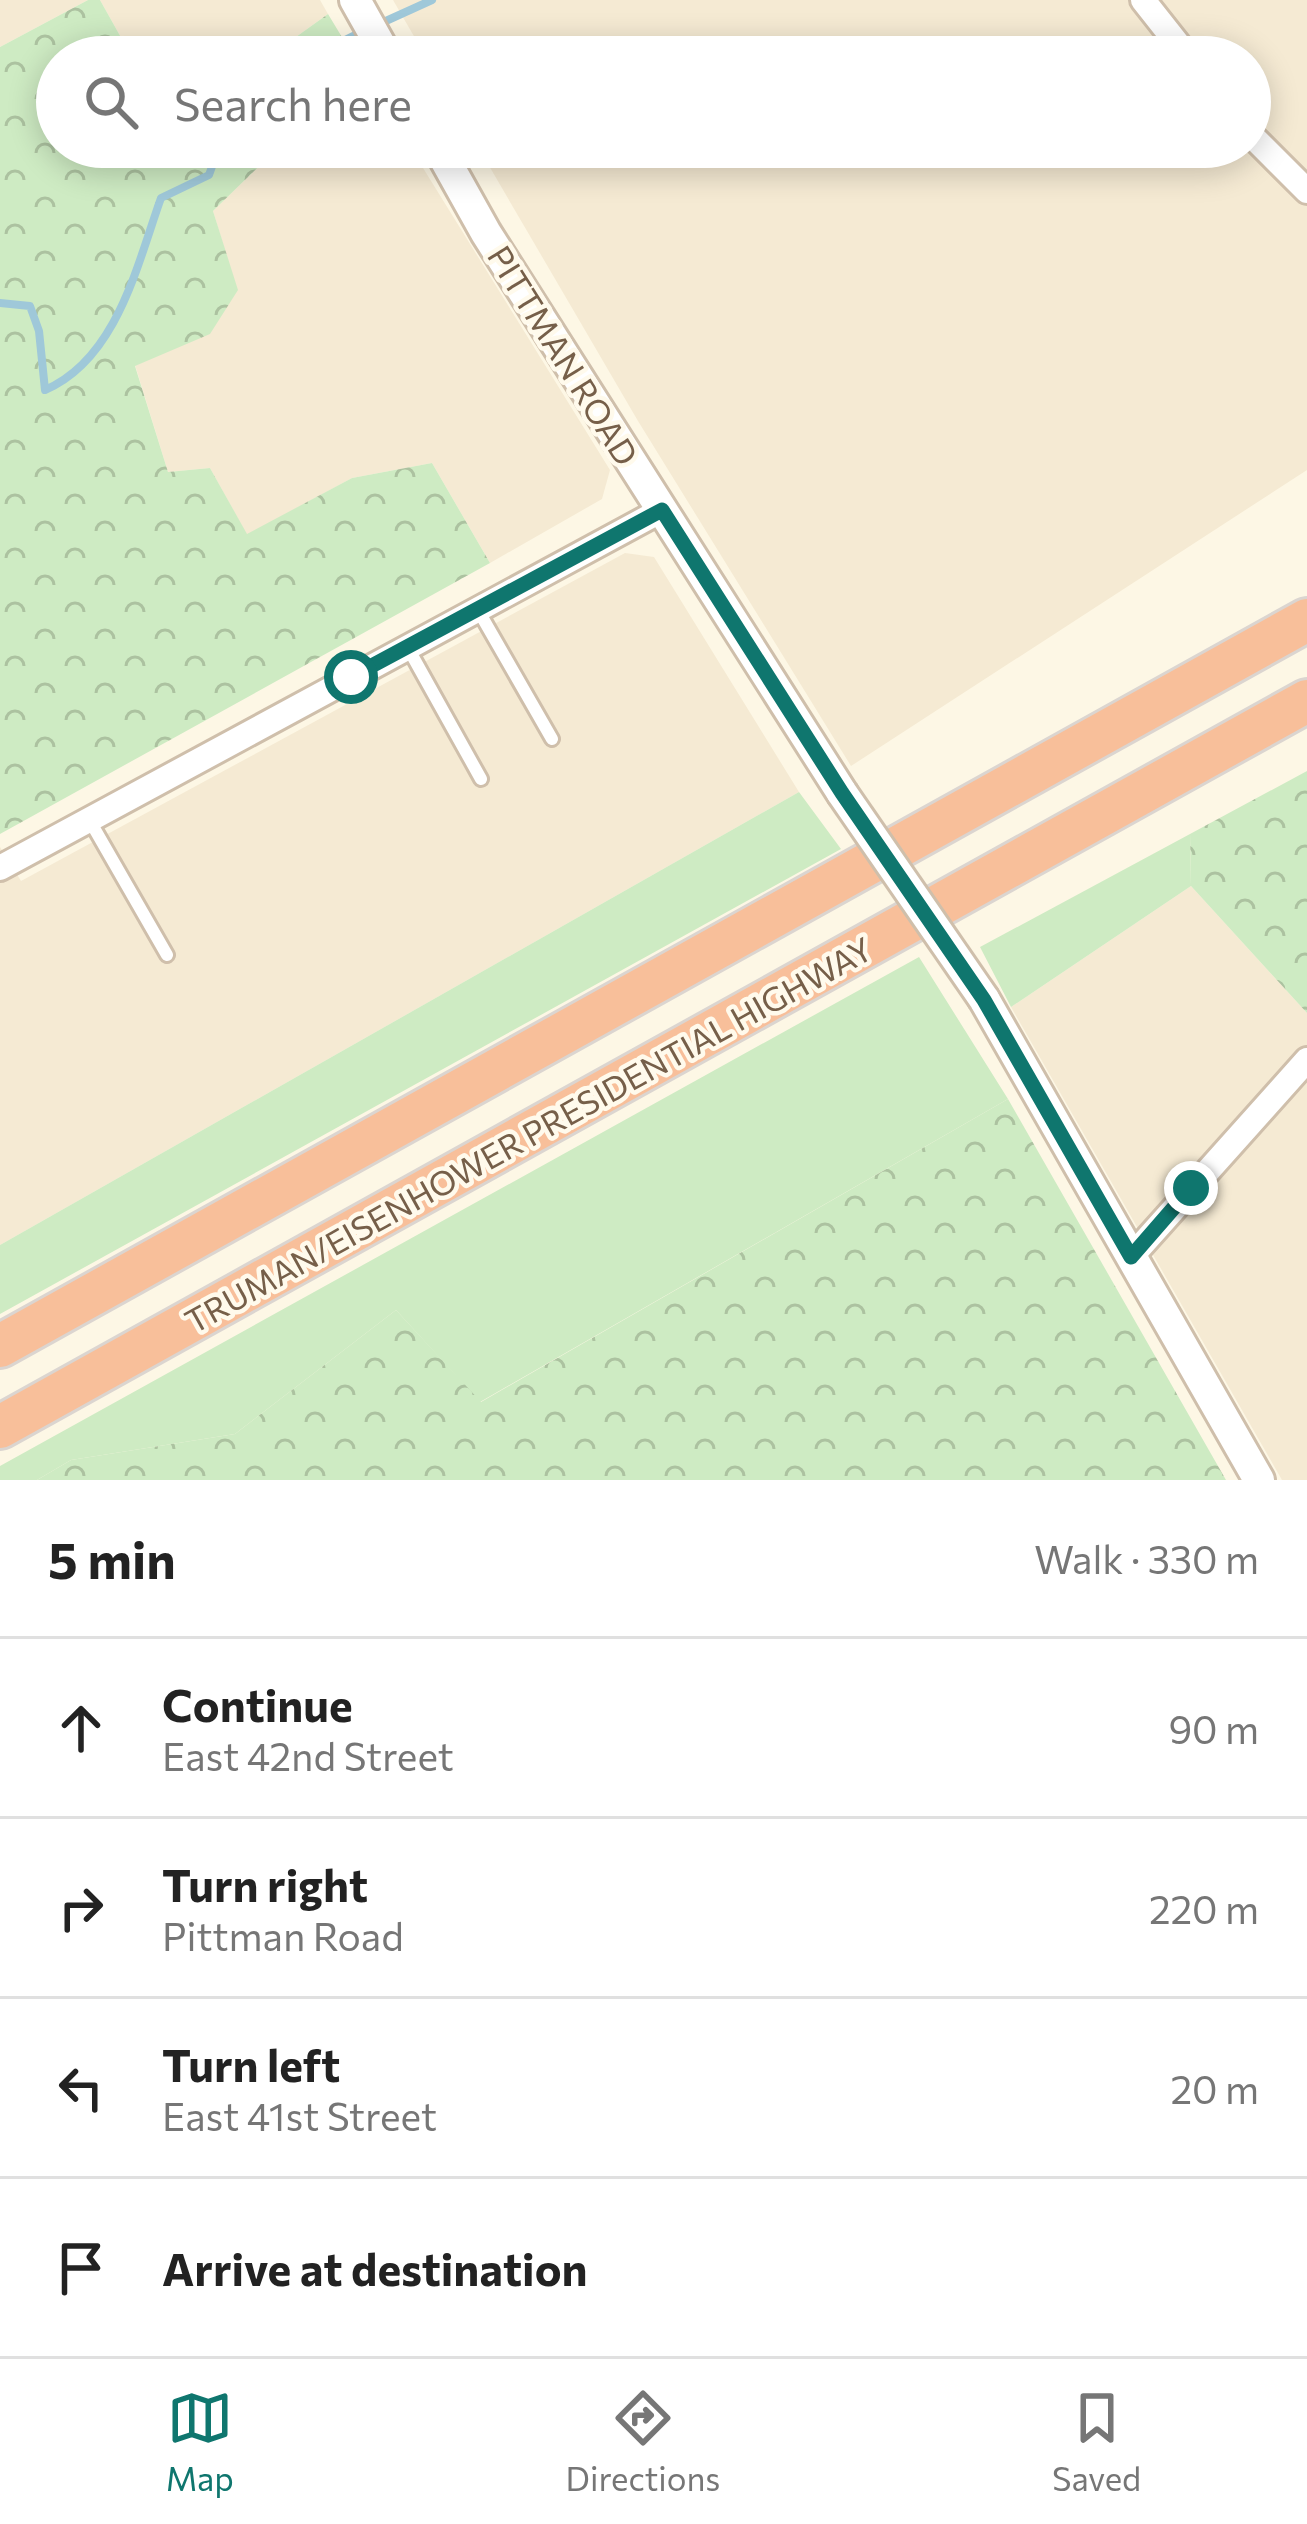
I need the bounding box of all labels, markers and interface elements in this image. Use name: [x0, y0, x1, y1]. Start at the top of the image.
search box: [36, 36, 1271, 168]
icon: search: [78, 69, 144, 135]
text: Search here: [174, 75, 412, 130]
street label: PITTMAN ROAD: [480, 238, 648, 472]
route start: [324, 650, 378, 704]
street label: TRUMAN/EISENHOWER PRESIDENTIAL HIGHWAY: [177, 927, 879, 1341]
route end: [1164, 1161, 1218, 1215]
text: 5 min: [48, 1527, 176, 1590]
text: Walk · 330 m: [1034, 1534, 1259, 1582]
text: Continue: [162, 1676, 353, 1731]
icon: ahead: [48, 1695, 114, 1761]
text: 90 m: [1168, 1704, 1259, 1752]
text: East 42nd Street: [162, 1731, 454, 1779]
text: Turn right: [162, 1856, 368, 1911]
icon: right: [48, 1875, 114, 1941]
text: 220 m: [1149, 1884, 1259, 1932]
text: Pittman Road: [162, 1911, 404, 1959]
text: Turn left: [162, 2036, 340, 2091]
icon: left: [48, 2055, 114, 2121]
text: 20 m: [1171, 2064, 1259, 2112]
text: East 41st Street: [162, 2091, 437, 2139]
icon: arrive: [48, 2235, 114, 2301]
text: Arrive at destination: [162, 2240, 588, 2295]
tab: Map: [166, 2385, 234, 2498]
tab: Directions: [566, 2385, 720, 2498]
tab: Saved: [1052, 2385, 1141, 2498]

